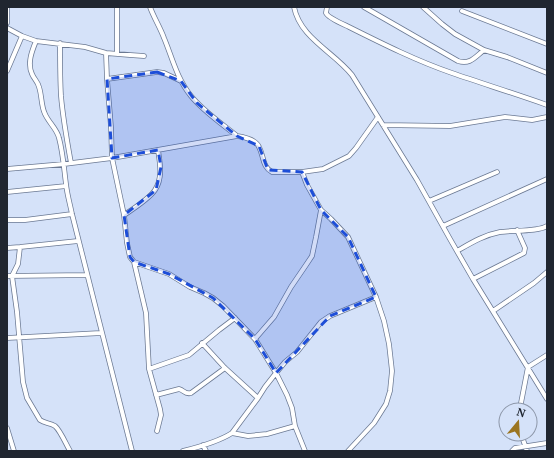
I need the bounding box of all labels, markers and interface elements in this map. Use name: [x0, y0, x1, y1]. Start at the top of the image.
north arrow: [498, 402, 538, 442]
text: N: [515, 404, 528, 421]

